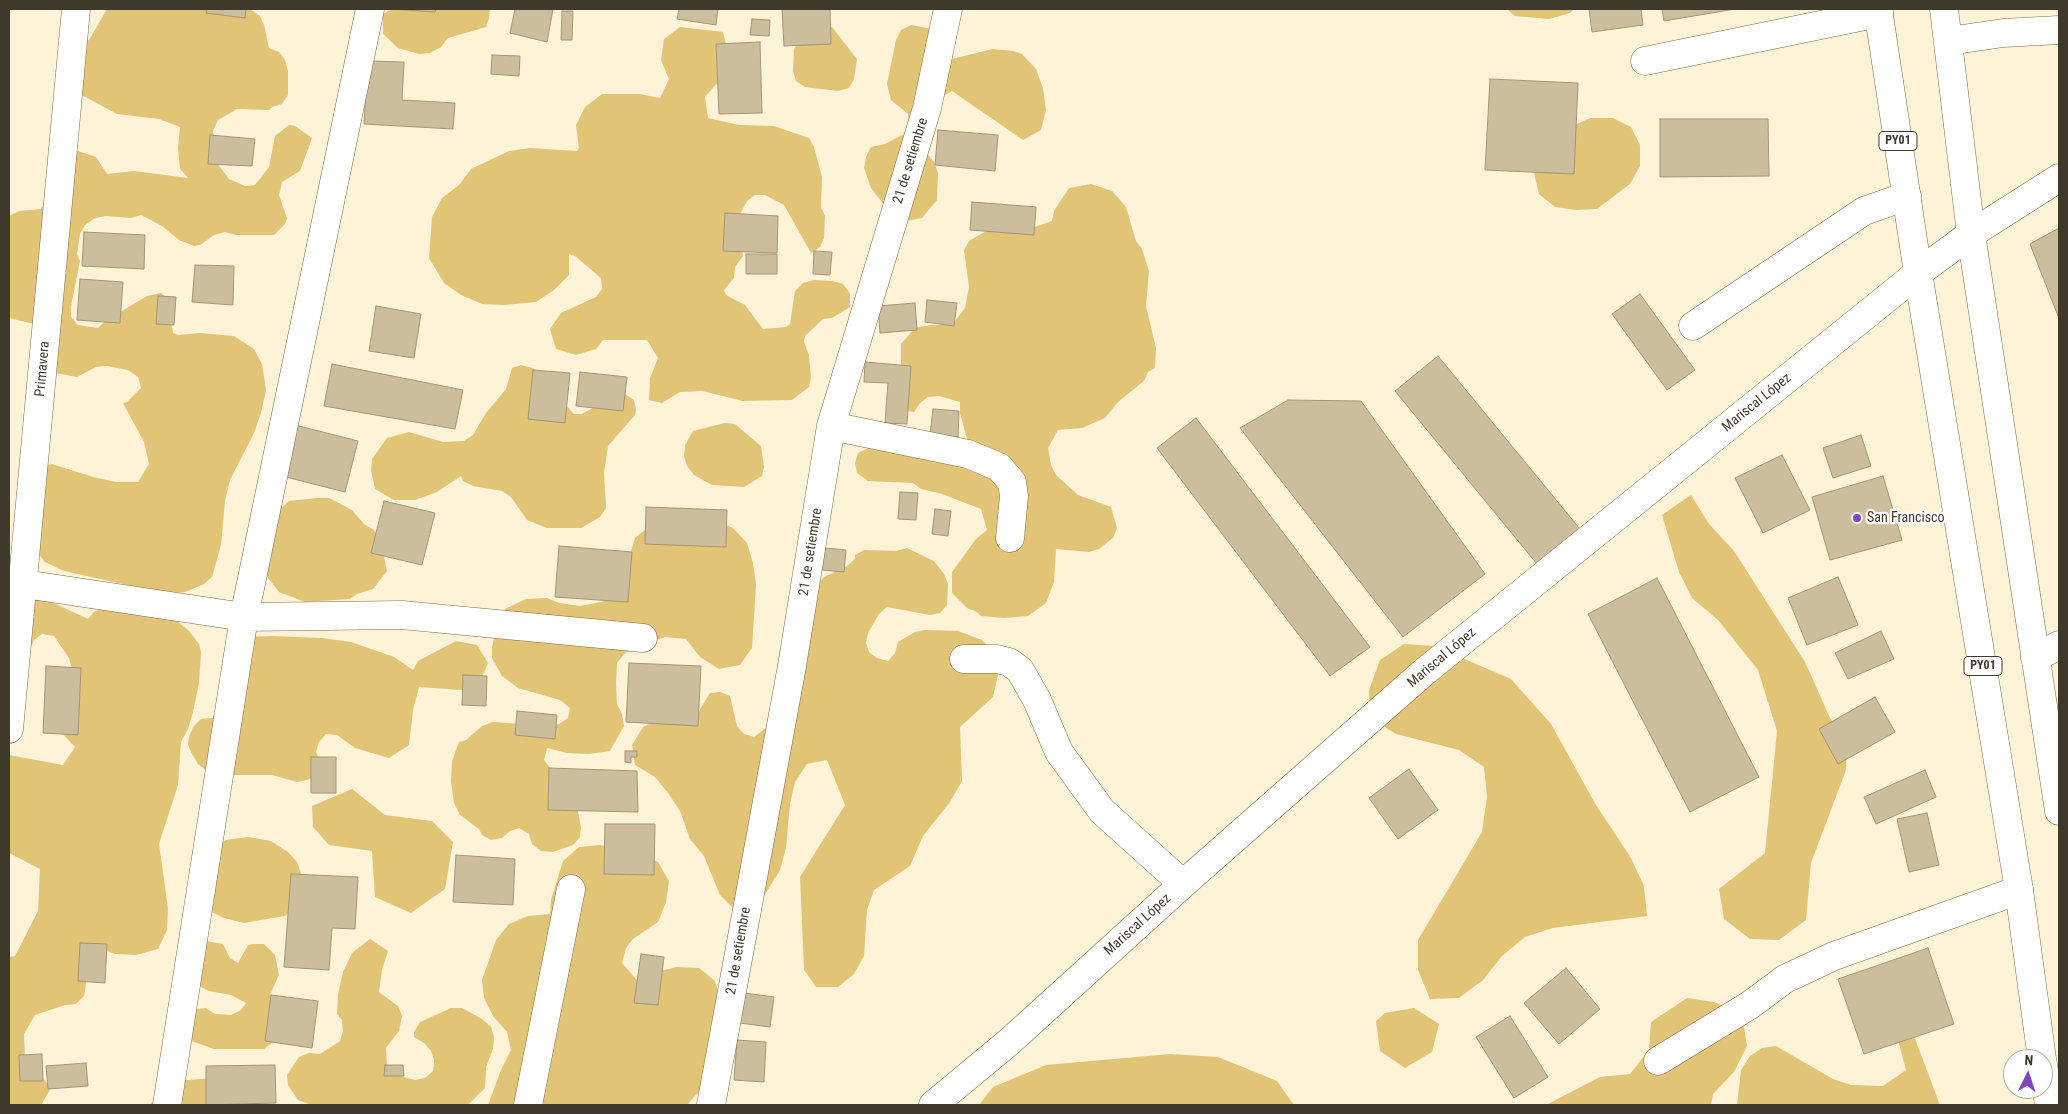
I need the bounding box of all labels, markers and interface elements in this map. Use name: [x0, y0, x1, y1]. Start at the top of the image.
street label: 21 de setiembre: [890, 116, 932, 206]
road number: PY01: [1879, 132, 1917, 150]
street label: Primavera: [32, 341, 54, 397]
street label: Mariscal López: [1719, 370, 1795, 436]
street label: 21 de setiembre: [796, 507, 826, 597]
place label: San Francisco: [1867, 510, 1945, 526]
marker: San Francisco: [1851, 512, 1863, 524]
street label: Mariscal López: [1404, 625, 1480, 691]
road number: PY01: [1964, 656, 2002, 676]
street label: Mariscal López: [1101, 891, 1175, 959]
street label: 21 de setiembre: [723, 906, 755, 996]
north arrow: [2003, 1049, 2053, 1099]
text: N: [2024, 1052, 2034, 1068]

